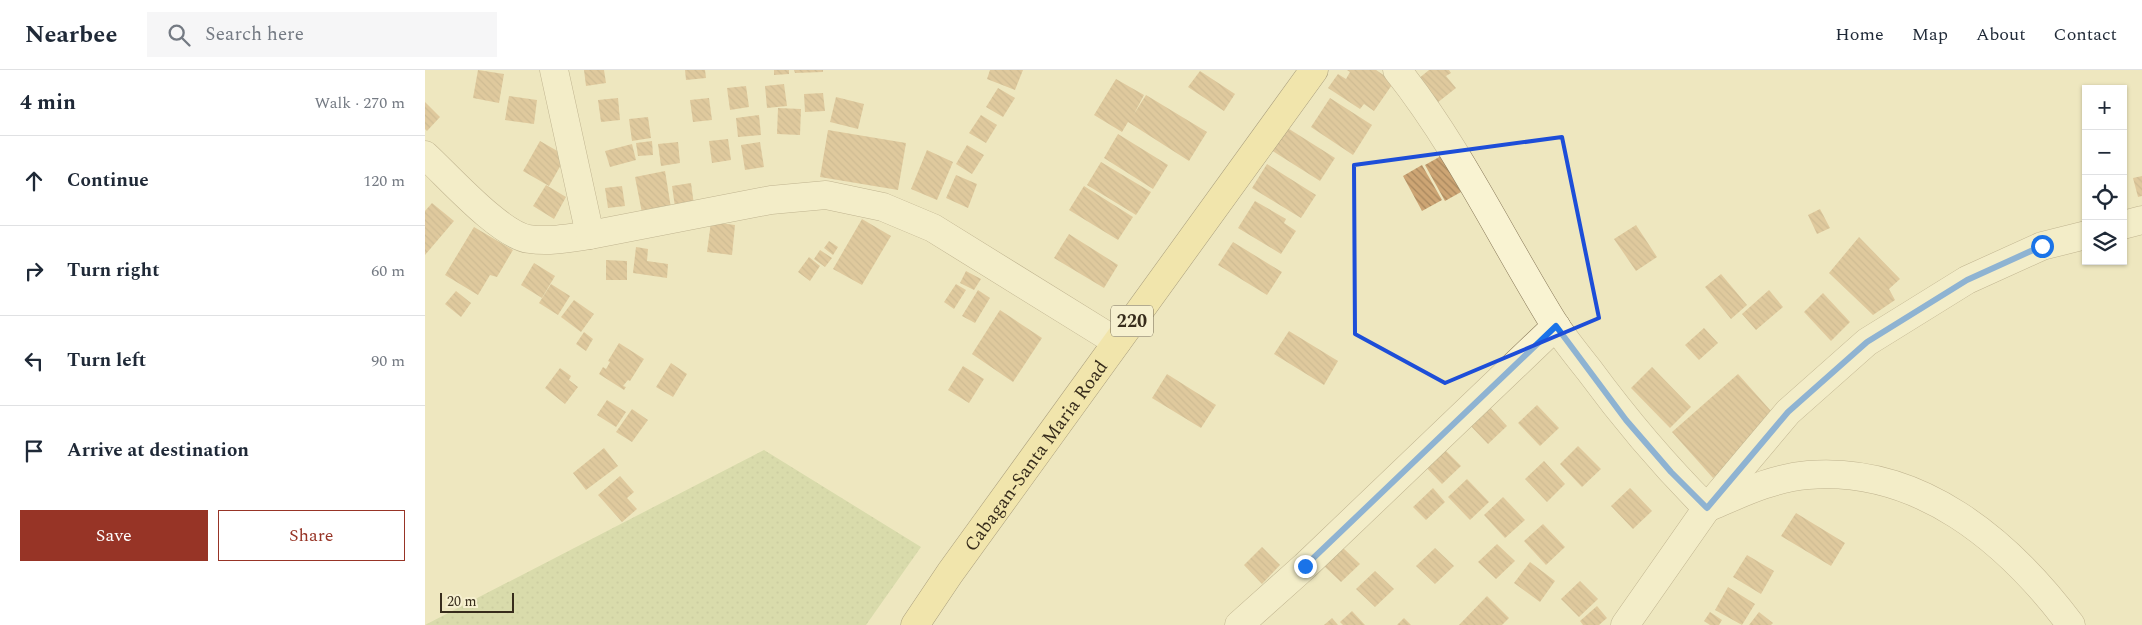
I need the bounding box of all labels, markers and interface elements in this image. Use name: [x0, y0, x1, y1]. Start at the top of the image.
search box: [147, 12, 497, 57]
text: Nearbee: [25, 17, 117, 53]
text: Search here: [205, 20, 304, 49]
icon: search: [165, 21, 193, 49]
text: Home: [1835, 21, 1884, 48]
text: Map: [1912, 21, 1948, 48]
text: About: [1976, 21, 2026, 48]
text: Contact: [2054, 21, 2117, 48]
map controls: [2082, 85, 2127, 265]
button: +: [2082, 85, 2127, 130]
text: 4 min: [20, 87, 76, 119]
text: Walk · 270 m: [314, 91, 405, 115]
button: −: [2082, 130, 2127, 175]
text: Continue: [67, 166, 149, 195]
icon: ahead: [20, 167, 48, 195]
text: 120 m: [363, 169, 405, 193]
button: locate: [2082, 175, 2127, 220]
button: layers: [2082, 220, 2127, 265]
route start: [2031, 235, 2054, 258]
text: Turn right: [67, 256, 160, 285]
icon: right: [20, 257, 48, 285]
text: 60 m: [371, 259, 405, 283]
road number: 220: [1111, 306, 1153, 336]
text: Turn left: [67, 346, 146, 375]
icon: left: [20, 347, 48, 375]
text: 90 m: [371, 349, 405, 373]
street label: Cabagan-Santa Maria Road: [957, 354, 1116, 558]
text: Arrive at destination: [67, 436, 249, 465]
icon: arrive: [20, 437, 48, 465]
button: Save: [20, 510, 208, 561]
button: Share: [218, 510, 405, 561]
route end: [1294, 555, 1317, 578]
scale bar: [440, 590, 514, 613]
text: 20 m: [447, 591, 477, 612]

